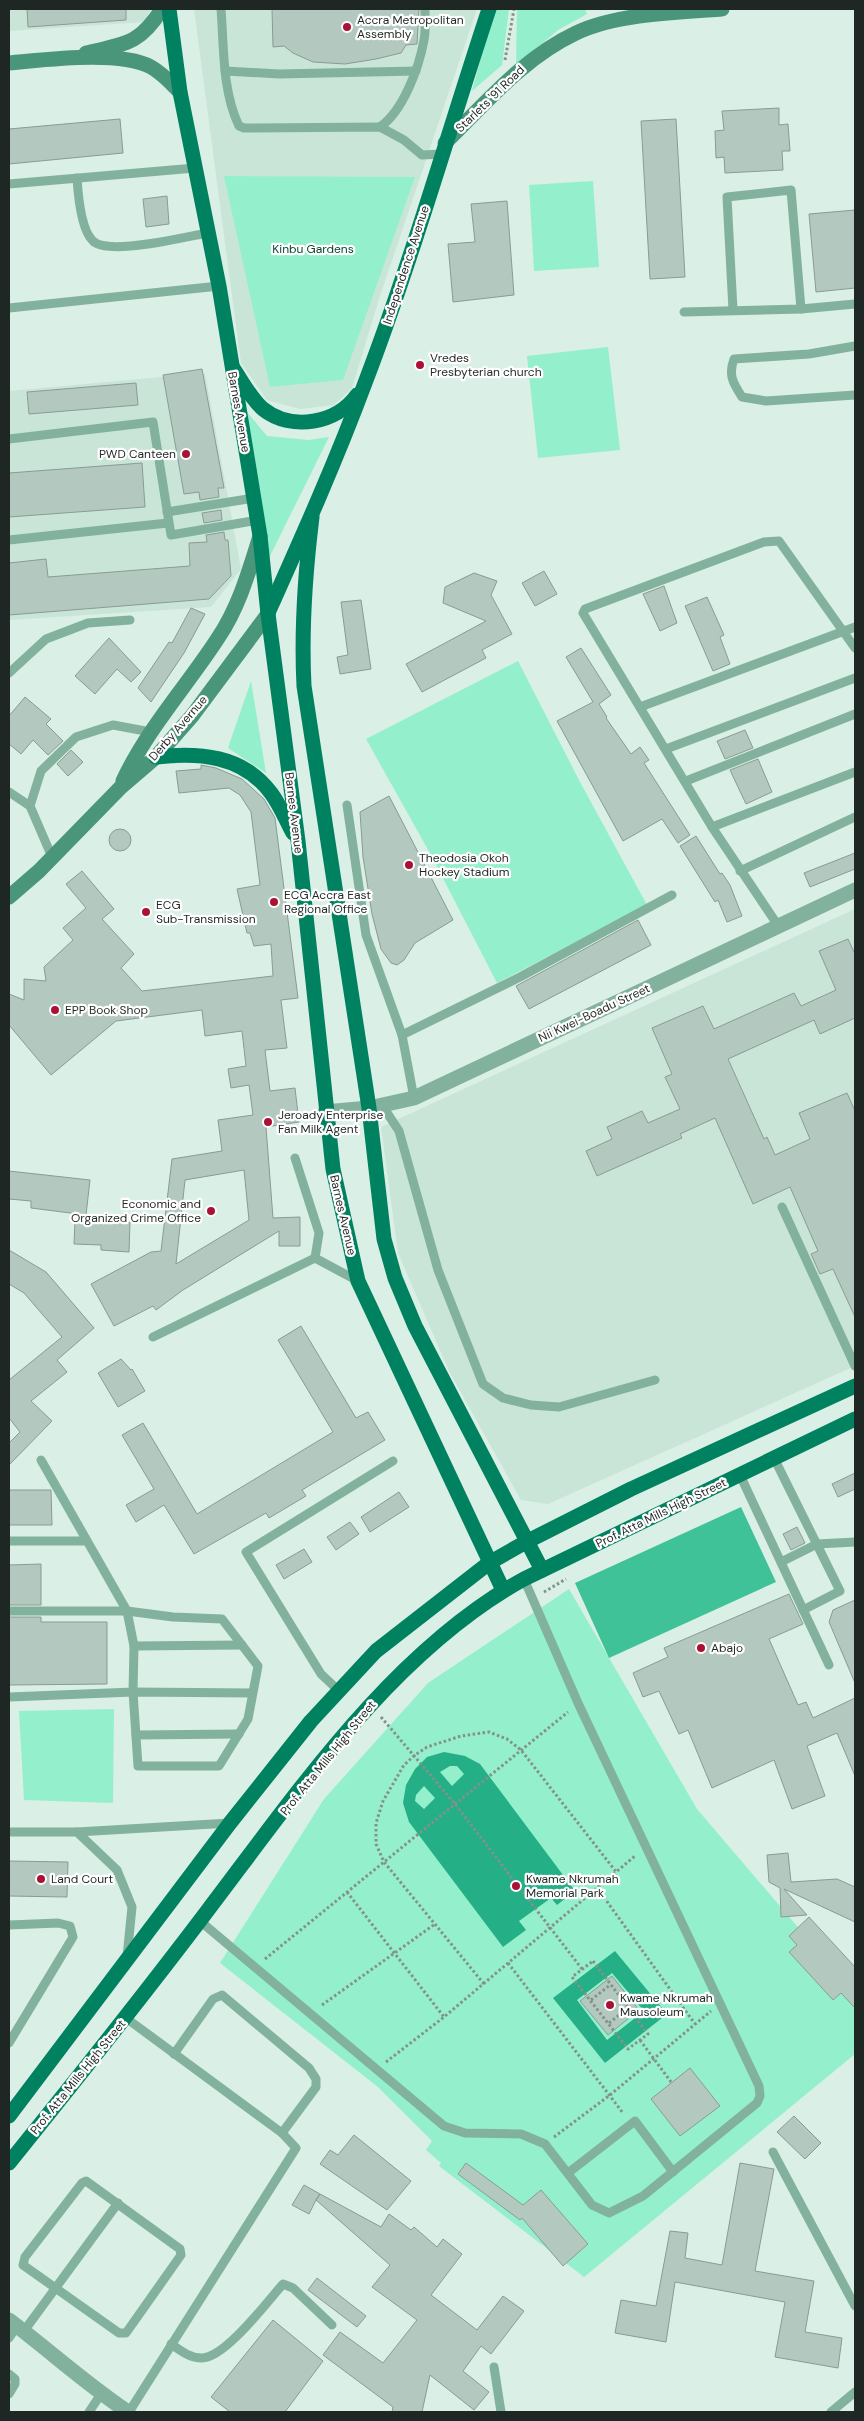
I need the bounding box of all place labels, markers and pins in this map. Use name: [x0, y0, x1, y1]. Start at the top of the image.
place label: Accra Metropolitan Assembly: [357, 12, 464, 42]
marker: Accra Metropolitan Assembly: [341, 21, 353, 33]
place label: Vredes Presbyterian church: [430, 350, 542, 380]
marker: Vredes Presbyterian church: [414, 359, 426, 371]
place label: PWD Canteen: [99, 446, 176, 462]
marker: PWD Canteen: [180, 448, 192, 460]
place label: Theodosia Okoh Hockey Stadium: [419, 850, 509, 880]
marker: Theodosia Okoh Hockey Stadium: [403, 859, 415, 871]
place label: ECG Accra East Regional Office: [284, 887, 371, 917]
marker: ECG Accra East Regional Office: [268, 896, 280, 908]
place label: ECG Sub-Transmission: [156, 897, 256, 927]
marker: ECG Sub-Transmission: [140, 906, 152, 918]
place label: EPP Book Shop: [65, 1002, 148, 1018]
marker: EPP Book Shop: [49, 1004, 61, 1016]
place label: Jeroady Enterprise Fan Milk Agent: [278, 1107, 383, 1137]
marker: Jeroady Enterprise Fan Milk Agent: [262, 1116, 274, 1128]
place label: Economic and Organized Crime Office: [71, 1196, 201, 1226]
marker: Economic and Organized Crime Office: [205, 1205, 217, 1217]
place label: Abajo: [711, 1640, 743, 1656]
marker: Abajo: [695, 1642, 707, 1654]
place label: Land Court: [51, 1871, 113, 1887]
place label: Kwame Nkrumah Memorial Park: [526, 1871, 619, 1901]
marker: Land Court: [35, 1873, 47, 1885]
marker: Kwame Nkrumah Memorial Park: [510, 1880, 522, 1892]
place label: Kwame Nkrumah Mausoleum: [620, 1990, 713, 2020]
marker: Kwame Nkrumah Mausoleum: [604, 1999, 616, 2011]

